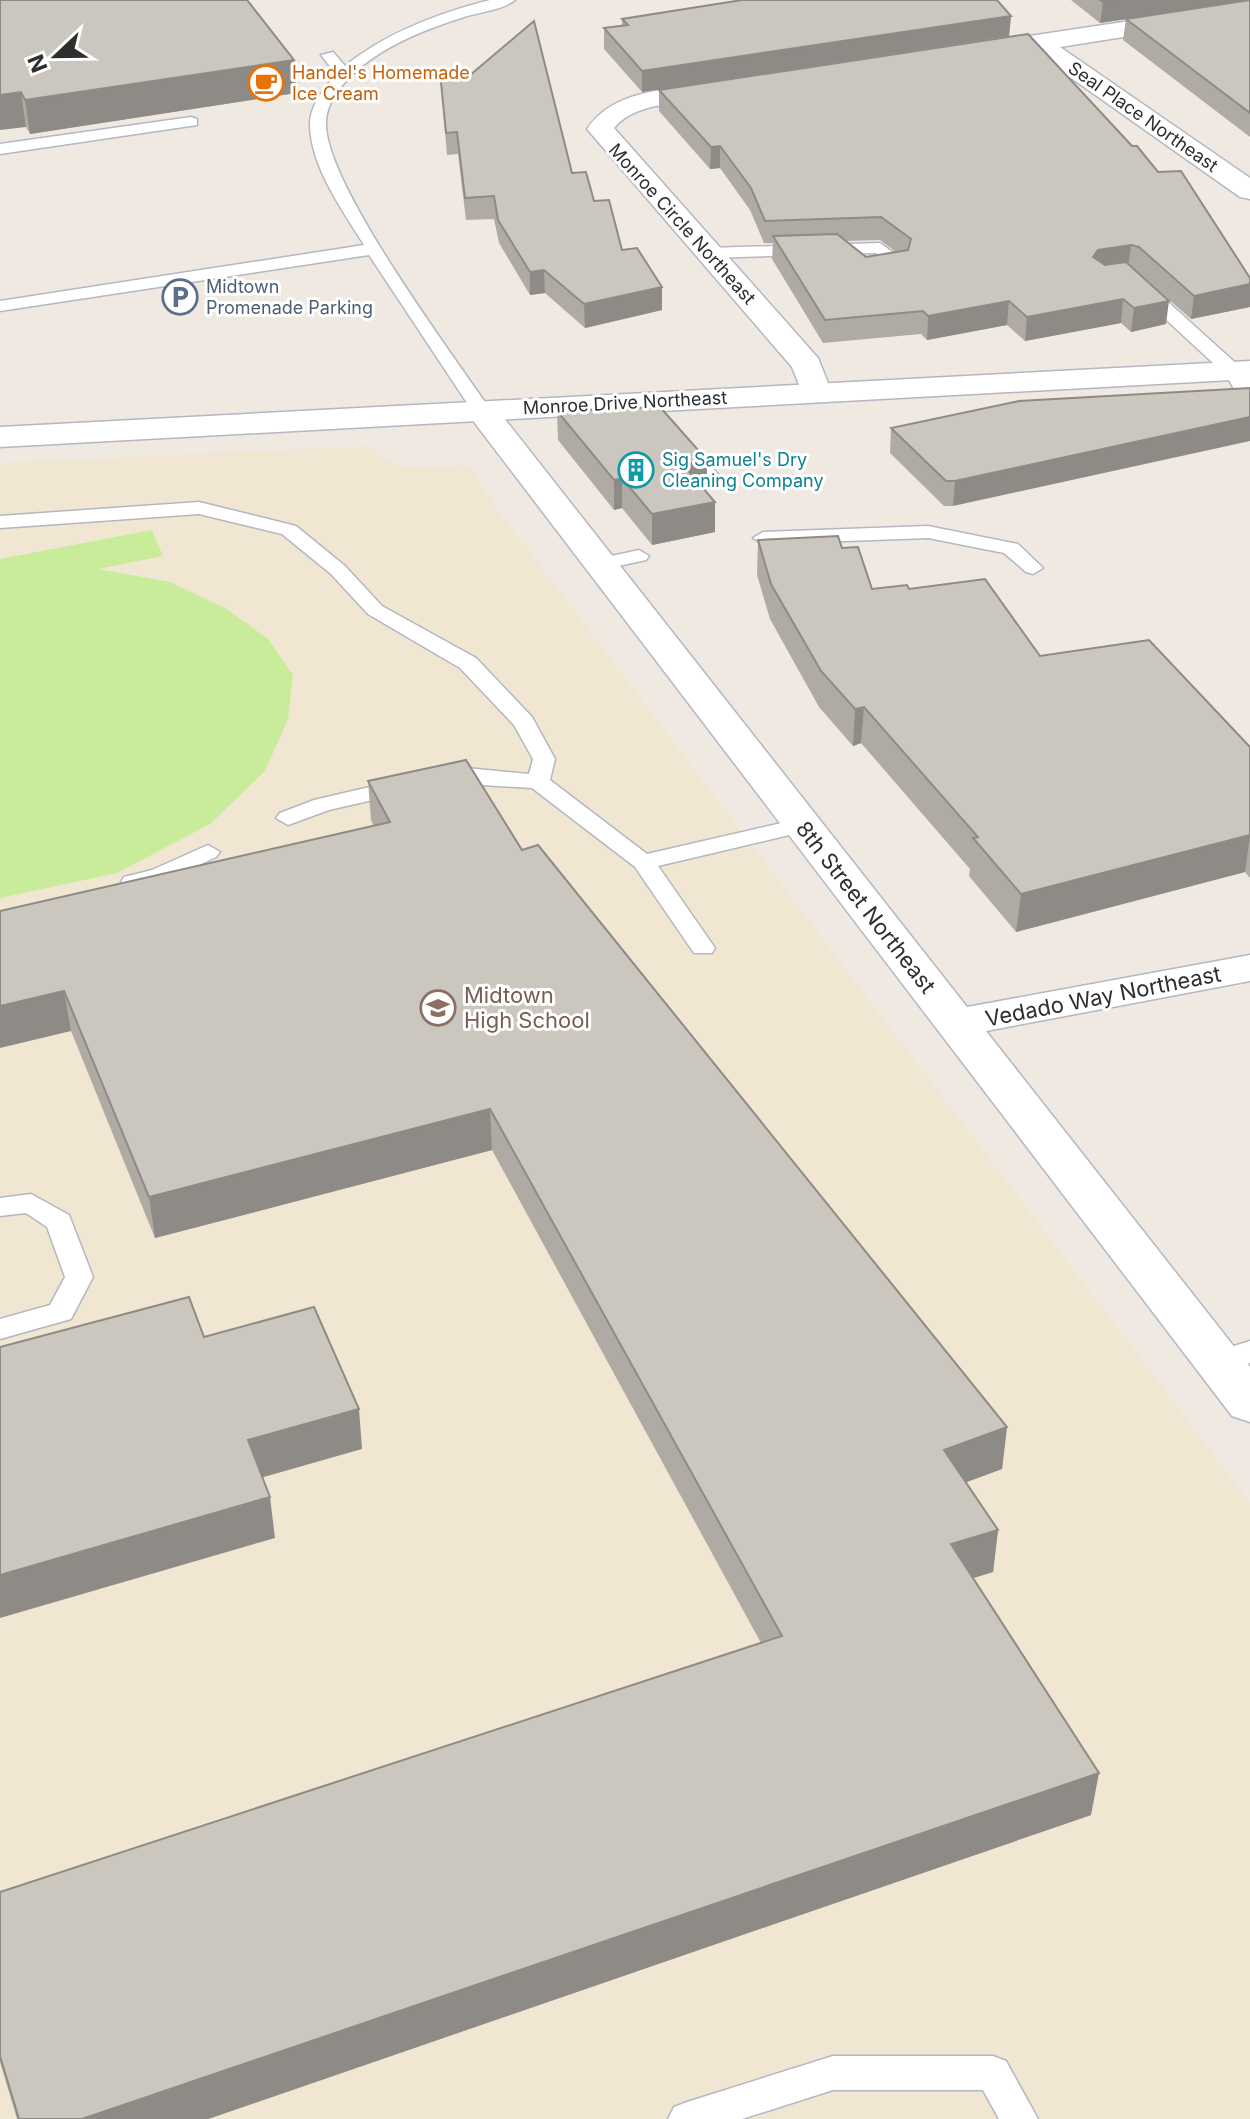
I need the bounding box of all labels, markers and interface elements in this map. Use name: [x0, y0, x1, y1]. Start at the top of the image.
north arrow: [16, 16, 96, 96]
text: N: [22, 51, 53, 76]
street label: Seal Place Northeast: [1064, 57, 1222, 176]
place label: Handel's Homemade Ice Cream: [292, 62, 470, 104]
cafe icon: Handel's Homemade Ice Cream: [247, 64, 285, 102]
street label: Monroe Circle Northeast: [605, 139, 760, 308]
place label: Midtown Promenade Parking: [206, 276, 373, 318]
parking icon: Midtown Promenade Parking: [161, 278, 199, 316]
street label: Monroe Drive Northeast: [522, 387, 728, 418]
place label: Sig Samuel's Dry Cleaning Company: [662, 449, 824, 491]
building icon: Sig Samuel's Dry Cleaning Company: [617, 451, 655, 489]
street label: 8th Street Northeast: [791, 816, 941, 998]
street label: Vedado Way Northeast: [983, 960, 1223, 1032]
place label: Midtown High School: [464, 982, 590, 1033]
school or university icon: Midtown High School: [419, 989, 457, 1027]

